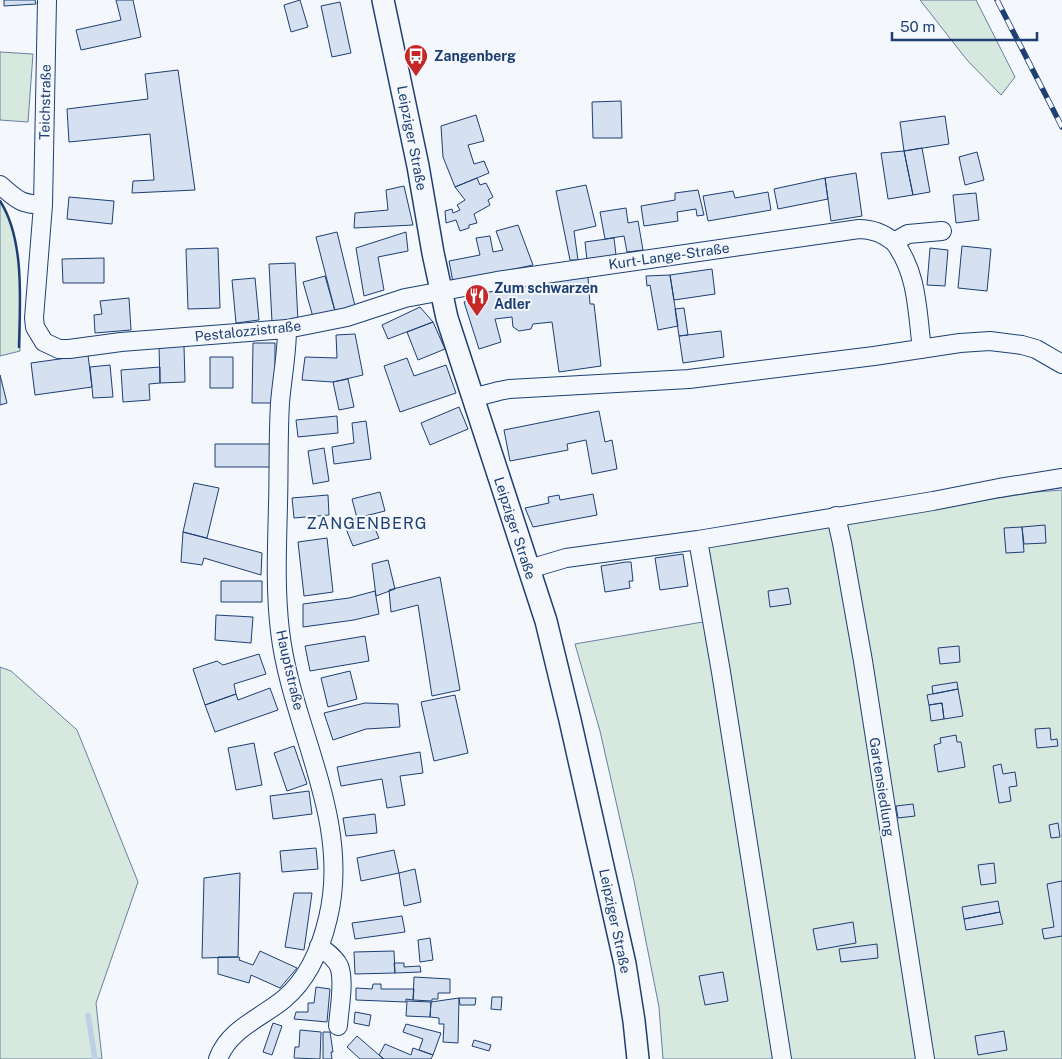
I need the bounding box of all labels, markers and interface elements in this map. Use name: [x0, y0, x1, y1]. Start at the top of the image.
scale bar: [892, 10, 1037, 42]
text: 50 m: [900, 18, 935, 35]
bus stop icon: Zangenberg: [403, 43, 429, 77]
place label: Zangenberg: [434, 48, 516, 64]
street label: Teichstraße: [36, 64, 54, 140]
street label: Leipziger Straße: [394, 84, 430, 192]
street label: Kurt-Lange-Straße: [608, 240, 731, 272]
place label: Zum schwarzen Adler: [494, 280, 598, 312]
restaurant icon: Zum schwarzen Adler: [464, 283, 490, 317]
street label: Pestalozzistraße: [194, 317, 302, 345]
street label: Leipziger Straße: [491, 475, 539, 581]
district label: ZANGENBERG: [307, 514, 427, 533]
street label: Hauptstraße: [273, 628, 307, 712]
street label: Gartensiedlung: [866, 736, 898, 838]
street label: Leipziger Straße: [596, 867, 634, 975]

